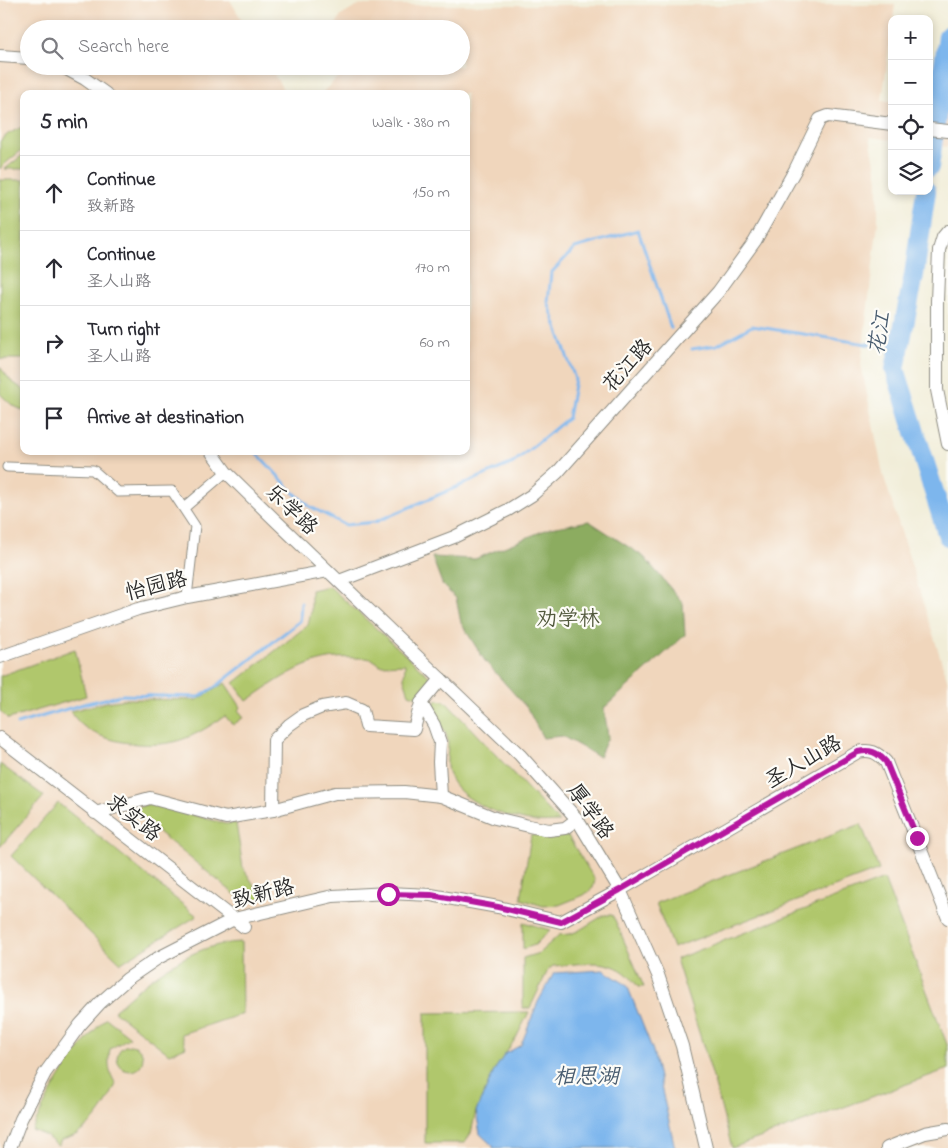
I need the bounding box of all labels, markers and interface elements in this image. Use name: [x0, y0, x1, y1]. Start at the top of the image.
map controls: [888, 15, 933, 195]
button: +: [888, 15, 933, 60]
search box: [20, 20, 470, 75]
icon: search: [38, 34, 66, 62]
text: Search here: [78, 34, 169, 61]
button: −: [888, 60, 933, 105]
button: locate: [888, 105, 933, 150]
text: 5 min: [40, 108, 88, 138]
text: Walk · 380 m: [372, 111, 450, 135]
button: layers: [888, 150, 933, 195]
text: Continue: [87, 167, 155, 194]
icon: ahead: [40, 179, 68, 207]
text: 150 m: [412, 181, 450, 205]
text: 致新路: [87, 195, 135, 219]
text: Continue: [87, 242, 155, 269]
icon: ahead: [40, 254, 68, 282]
text: 170 m: [415, 256, 450, 280]
text: 圣人山路: [87, 270, 151, 294]
water label: 花江: [861, 308, 901, 358]
text: Turn right: [87, 317, 160, 344]
icon: right: [40, 329, 68, 357]
text: 60 m: [420, 331, 450, 355]
street label: 花江路: [596, 333, 661, 400]
text: 圣人山路: [87, 345, 151, 369]
icon: arrive: [40, 404, 68, 432]
text: Arrive at destination: [87, 405, 244, 432]
street label: 乐学路: [258, 478, 324, 543]
street label: 怡园路: [122, 565, 191, 609]
park label: 劝学林: [537, 605, 600, 635]
street label: 圣人山路: [760, 729, 848, 797]
street label: 厚学路: [559, 778, 620, 846]
street label: 求实路: [99, 787, 167, 850]
route end: [906, 827, 929, 850]
street label: 致新路: [229, 873, 298, 917]
route start: [377, 883, 400, 906]
water label: 相思湖: [553, 1062, 621, 1094]

